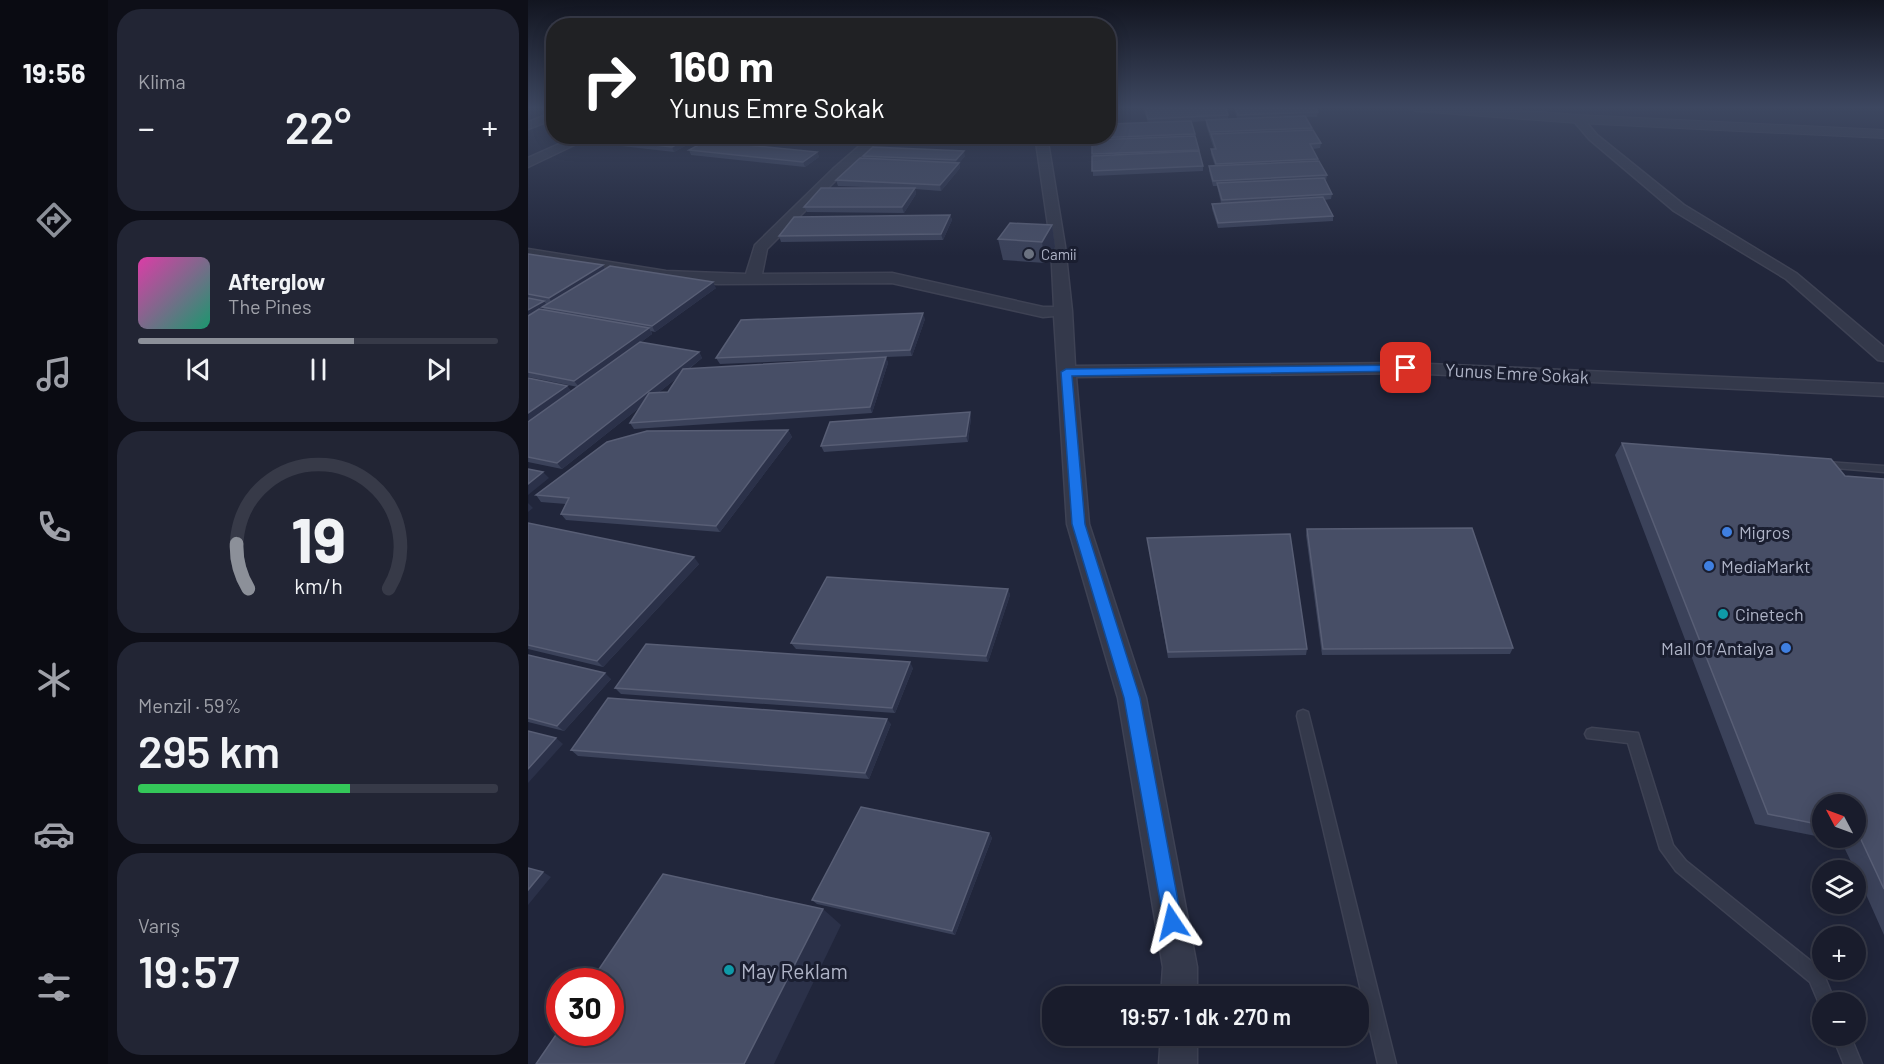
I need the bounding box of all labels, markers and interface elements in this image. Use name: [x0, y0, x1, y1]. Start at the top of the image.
text: 160 m: [669, 40, 774, 90]
icon: right: [570, 42, 648, 120]
text: 19:56: [23, 56, 85, 88]
text: Klima: [138, 69, 186, 93]
text: Yunus Emre Sokak: [669, 91, 885, 123]
text: 22°: [285, 99, 351, 153]
text: −: [138, 107, 155, 147]
text: +: [481, 107, 498, 147]
icon: directions: [33, 199, 75, 241]
place label: Camii: [1041, 245, 1076, 263]
marker: Camii: [1022, 247, 1036, 261]
text: Afterglow: [228, 268, 325, 294]
text: The Pines: [228, 294, 312, 318]
pin: [1380, 342, 1431, 393]
icon: arrive: [1389, 351, 1422, 384]
icon: music: [33, 353, 75, 395]
icon: previous: [182, 353, 215, 386]
icon: pause: [302, 353, 335, 386]
icon: next: [422, 353, 455, 386]
street label: Yunus Emre Sokak: [1445, 358, 1589, 388]
text: 19: [290, 501, 346, 575]
icon: phone: [33, 506, 75, 548]
place label: Migros: [1739, 521, 1790, 543]
marker: Migros: [1720, 525, 1734, 539]
place label: MediaMarkt: [1721, 555, 1811, 577]
marker: MediaMarkt: [1702, 559, 1716, 573]
text: km/h: [294, 573, 342, 598]
place label: Cinetech: [1735, 603, 1804, 625]
marker: Cinetech: [1716, 607, 1730, 621]
place label: Mall Of Antalya: [1661, 637, 1774, 659]
marker: Mall Of Antalya: [1779, 641, 1793, 655]
icon: climate: [33, 659, 75, 701]
text: Menzil · 59%: [138, 693, 241, 717]
text: 295 km: [138, 723, 280, 777]
north arrow: [1812, 794, 1866, 848]
map controls: [1812, 794, 1866, 1046]
icon: car: [33, 813, 75, 855]
button: layers: [1812, 860, 1866, 914]
position arrow: [1140, 890, 1204, 954]
text: Varış: [138, 913, 180, 937]
button: +: [1812, 926, 1866, 980]
text: 19:57: [138, 943, 239, 997]
place label: May Reklam: [741, 958, 848, 983]
marker: May Reklam: [722, 963, 736, 977]
icon: filters: [33, 966, 75, 1008]
speed limit sign: 30: [546, 968, 624, 1046]
button: −: [1812, 992, 1866, 1046]
text: 19:57 · 1 dk · 270 m: [1120, 1003, 1291, 1029]

